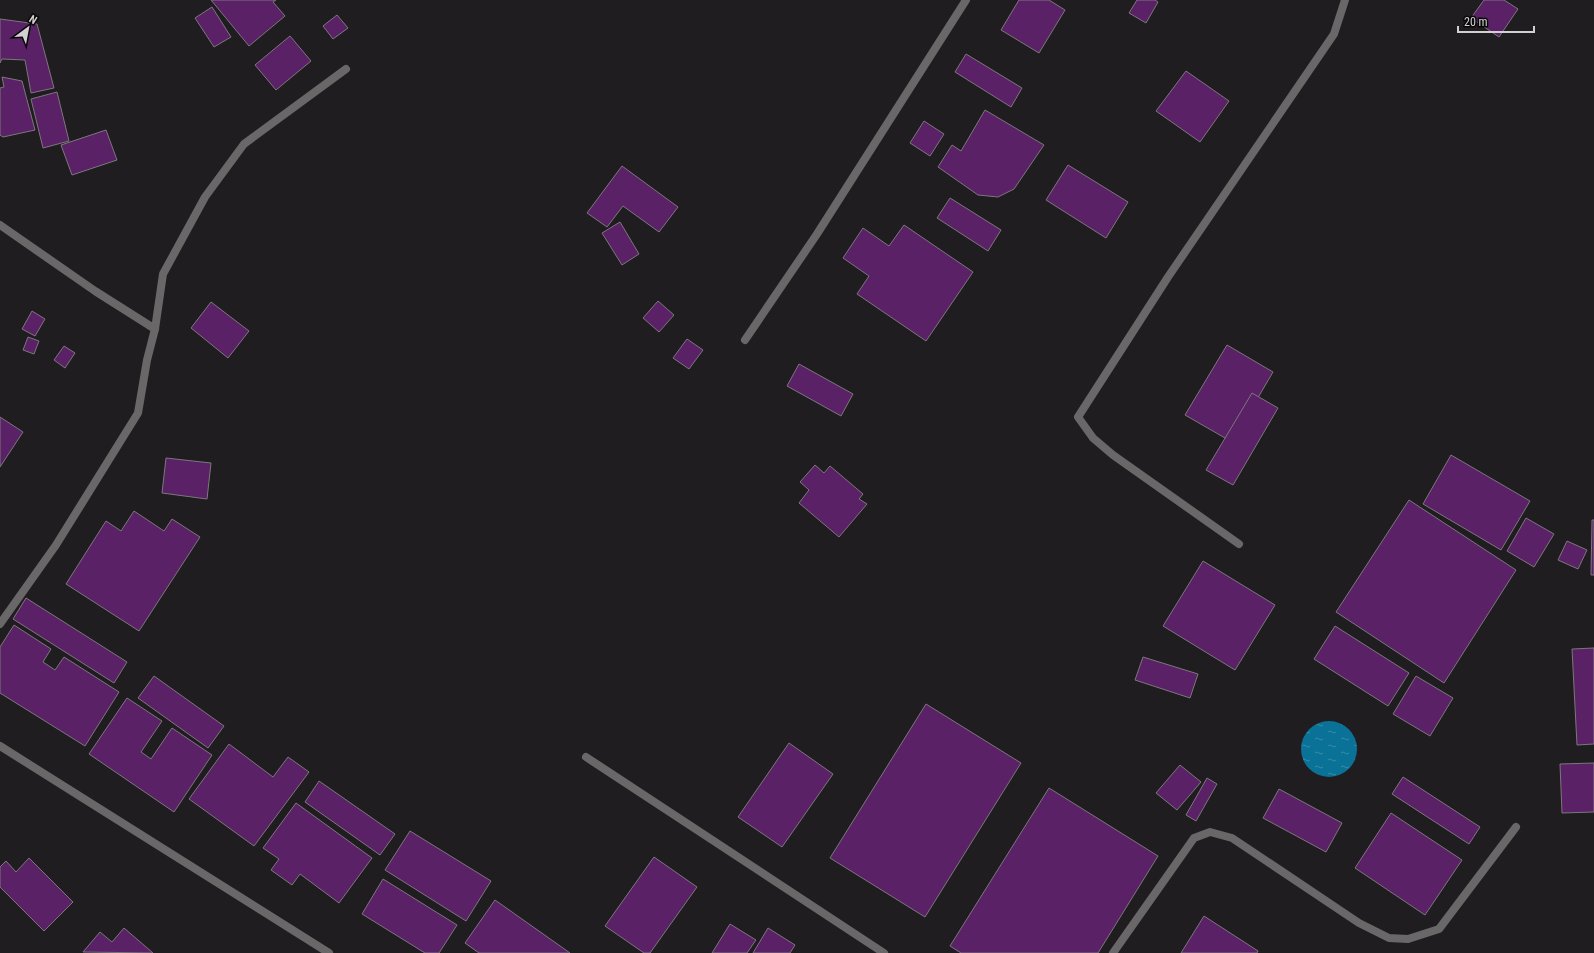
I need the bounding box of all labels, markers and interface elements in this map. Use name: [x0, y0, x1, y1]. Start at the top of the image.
north arrow: [8, 8, 48, 48]
scale bar: [1458, 8, 1534, 34]
text: N: [27, 13, 40, 27]
text: 20 m: [1464, 15, 1488, 29]

